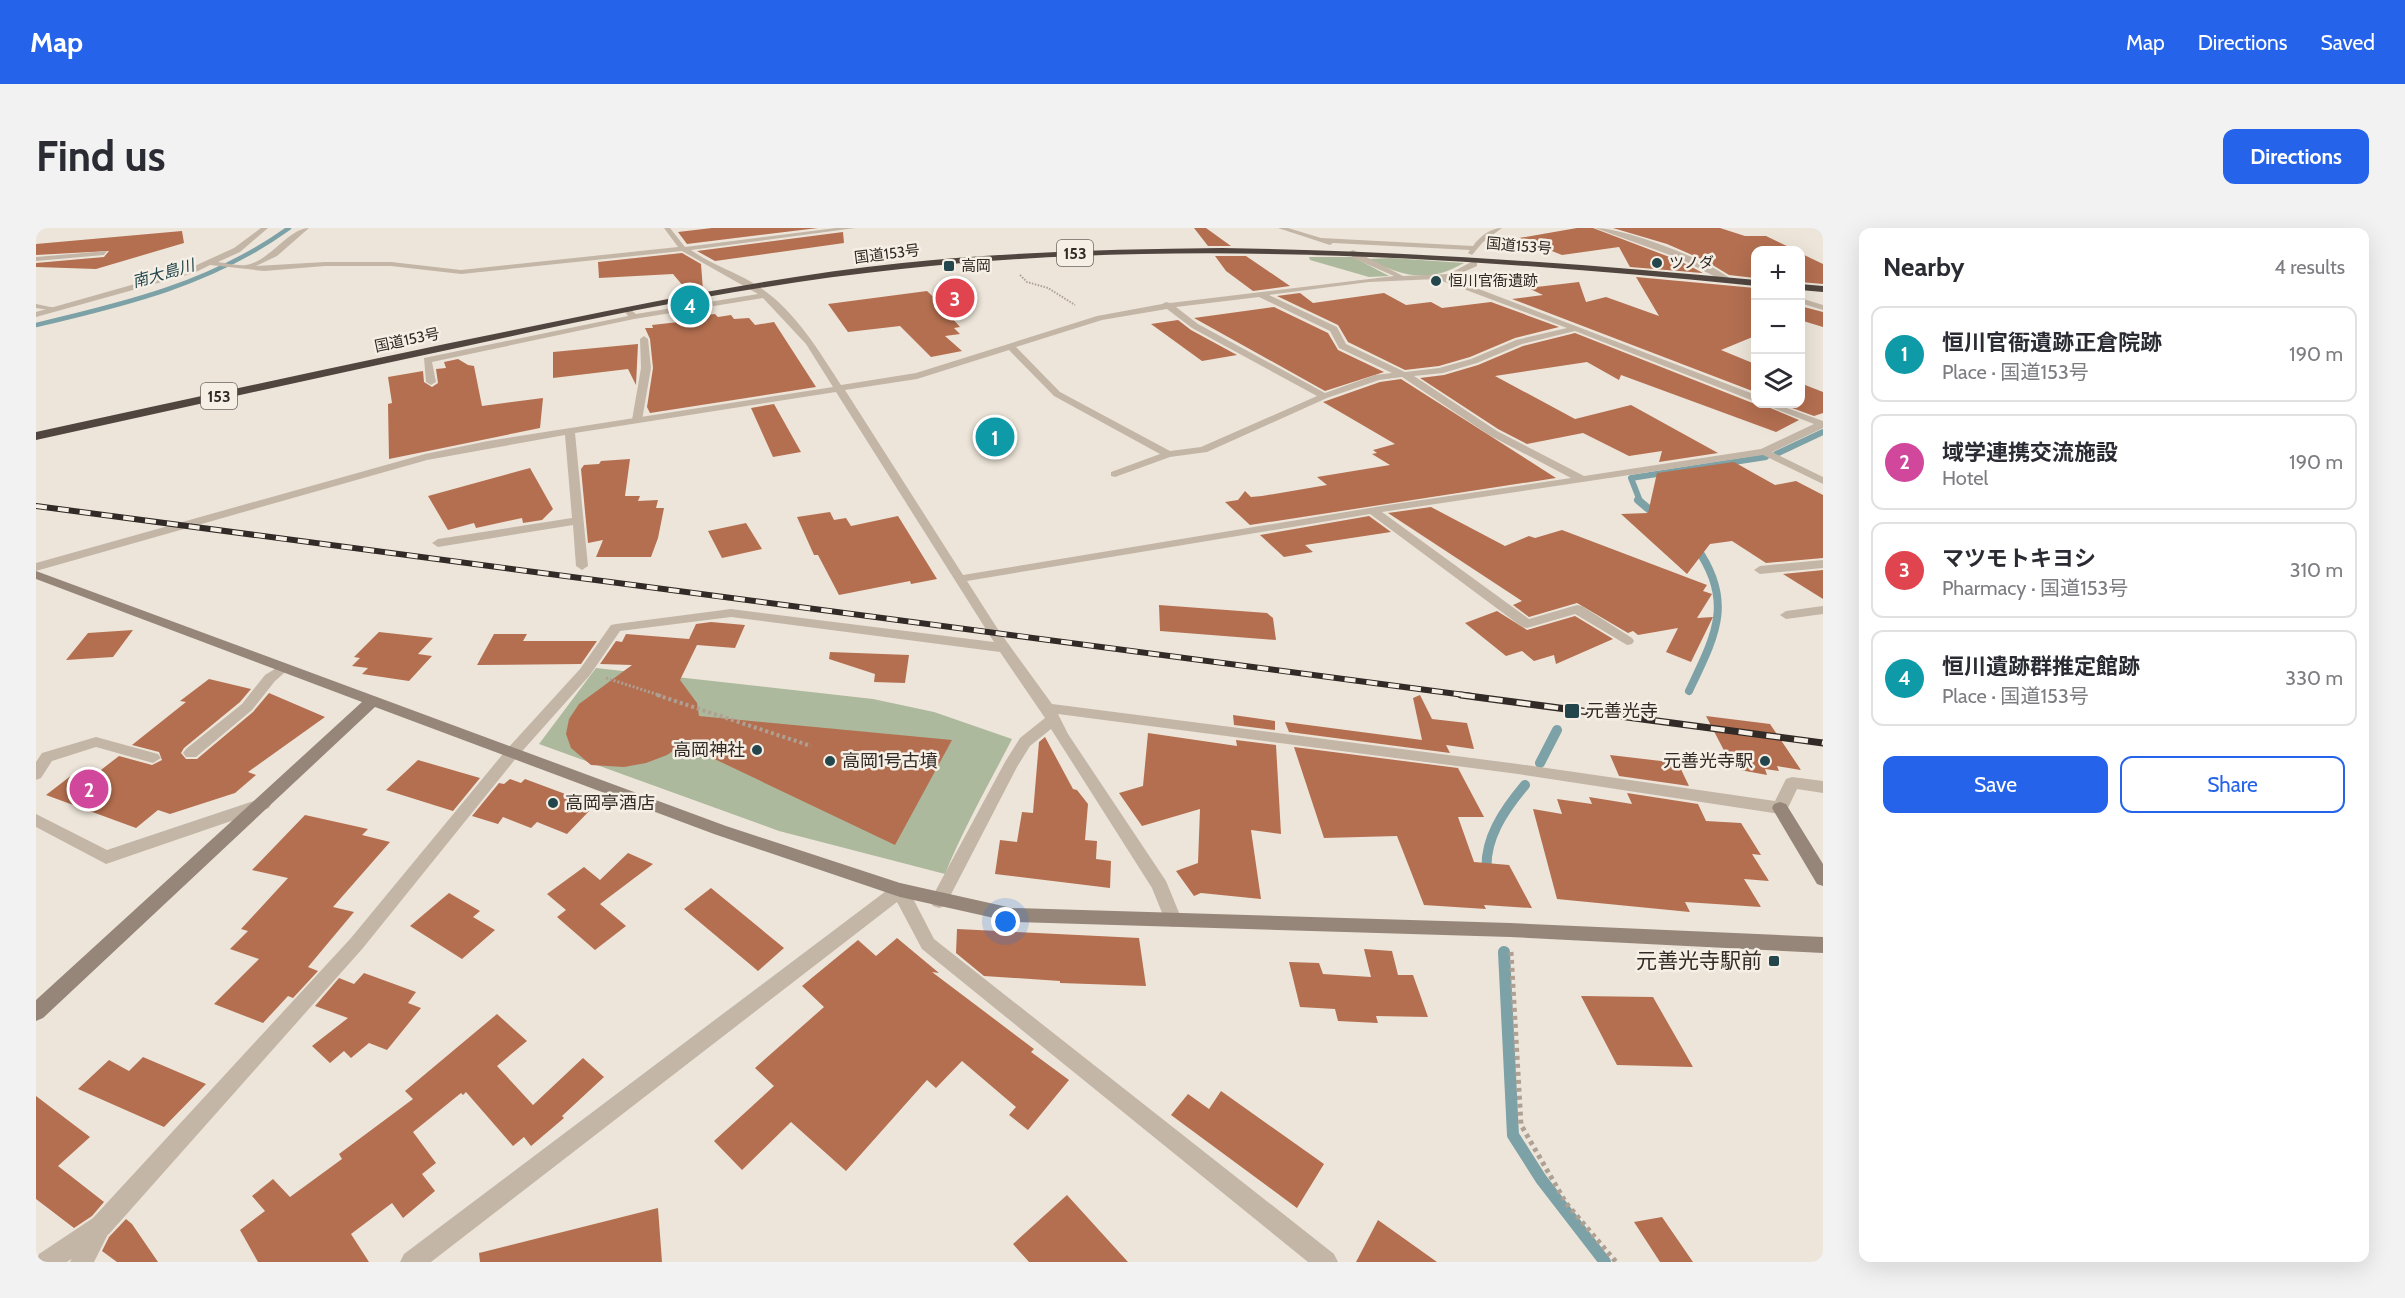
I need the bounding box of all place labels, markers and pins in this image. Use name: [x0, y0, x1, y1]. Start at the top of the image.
place label: ツノダ: [1669, 254, 1714, 272]
marker: ツノダ: [1650, 256, 1664, 270]
place label: 高岡: [961, 257, 991, 275]
marker: 高岡: [942, 259, 956, 273]
place label: 恒川官衙遺跡: [1448, 272, 1538, 290]
marker: 恒川官衙遺跡: [1429, 274, 1443, 288]
pin: 3: [936, 276, 974, 320]
pin: 4: [670, 282, 710, 328]
pin: 1: [976, 414, 1014, 460]
place label: 元善光寺: [1586, 700, 1658, 722]
marker: 元善光寺: [1563, 702, 1581, 720]
place label: 高岡神社: [673, 739, 745, 761]
marker: 高岡神社: [750, 743, 764, 757]
place label: 高岡1号古墳: [842, 750, 938, 772]
place label: 元善光寺駅: [1663, 750, 1753, 772]
marker: 高岡1号古墳: [823, 754, 837, 768]
marker: 元善光寺駅: [1758, 754, 1772, 768]
pin: 2: [70, 766, 108, 812]
place label: 高岡亭酒店: [565, 792, 655, 814]
marker: 高岡亭酒店: [546, 796, 560, 810]
place label: 元善光寺駅前: [1636, 948, 1762, 973]
marker: 元善光寺駅前: [1767, 954, 1781, 968]

